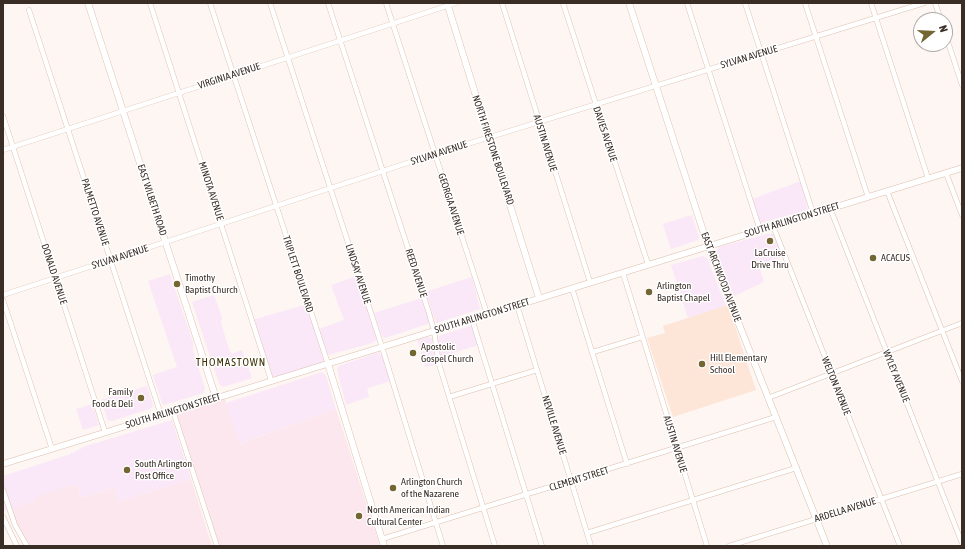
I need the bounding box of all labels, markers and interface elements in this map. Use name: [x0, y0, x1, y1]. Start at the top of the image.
north arrow: [913, 12, 953, 52]
text: N: [937, 24, 950, 34]
street label: SYLVAN AVENUE: [719, 43, 779, 71]
street label: VIRGINIA AVENUE: [196, 60, 262, 92]
street label: NORTH FIRESTONE BOULEVARD: [470, 94, 516, 206]
street label: DAVIES AVENUE: [590, 105, 620, 163]
street label: AUSTIN AVENUE: [531, 113, 559, 173]
street label: SYLVAN AVENUE: [409, 138, 469, 168]
street label: MINOTA AVENUE: [196, 160, 226, 222]
street label: EAST WILBETH ROAD: [135, 163, 169, 237]
street label: GEORGIA AVENUE: [435, 172, 467, 236]
street label: PALMETTO AVENUE: [78, 177, 112, 247]
street label: SOUTH ARLINGTON STREET: [743, 200, 841, 240]
street label: EAST ARCHWOOD AVENUE: [698, 231, 744, 323]
street label: TRIPLETT BOULEVARD: [280, 234, 316, 314]
marker: LaCruise Drive Thru: [765, 236, 775, 246]
street label: DONALD AVENUE: [39, 242, 69, 306]
street label: SYLVAN AVENUE: [90, 242, 150, 272]
street label: LINDSAY AVENUE: [343, 243, 373, 305]
street label: REED AVENUE: [403, 247, 429, 299]
place label: LaCruise Drive Thru: [751, 247, 789, 270]
place label: ACACUS: [881, 252, 910, 264]
marker: ACACUS: [868, 253, 878, 263]
place label: Timothy Baptist Church: [185, 272, 238, 296]
marker: Timothy Baptist Church: [172, 279, 182, 289]
place label: Arlington Baptist Chapel: [657, 280, 710, 304]
marker: Arlington Baptist Chapel: [644, 287, 654, 297]
street label: SOUTH ARLINGTON STREET: [433, 296, 531, 336]
place label: Apostolic Gospel Church: [421, 341, 474, 364]
marker: Apostolic Gospel Church: [408, 348, 418, 358]
street label: WYLEY AVENUE: [880, 348, 912, 404]
place label: Hill Elementary School: [710, 352, 767, 376]
street label: WELTON AVENUE: [819, 355, 853, 417]
district label: THOMASTOWN: [196, 356, 266, 370]
marker: Hill Elementary School: [697, 359, 707, 369]
place label: Family Food & Deli: [92, 386, 133, 410]
street label: SOUTH ARLINGTON STREET: [124, 391, 222, 431]
marker: Family Food & Deli: [136, 393, 146, 403]
street label: NEVILLE AVENUE: [539, 394, 569, 456]
street label: AUSTIN AVENUE: [661, 414, 689, 474]
place label: South Arlington Post Office: [135, 458, 192, 482]
street label: CLEMENT STREET: [548, 464, 610, 494]
marker: South Arlington Post Office: [122, 465, 132, 475]
place label: Arlington Church of the Nazarene: [401, 476, 462, 500]
marker: Arlington Church of the Nazarene: [388, 483, 398, 493]
street label: ARDELLA AVENUE: [813, 495, 877, 525]
place label: North American Indian Cultural Center: [367, 504, 450, 528]
marker: North American Indian Cultural Center: [354, 511, 364, 521]

